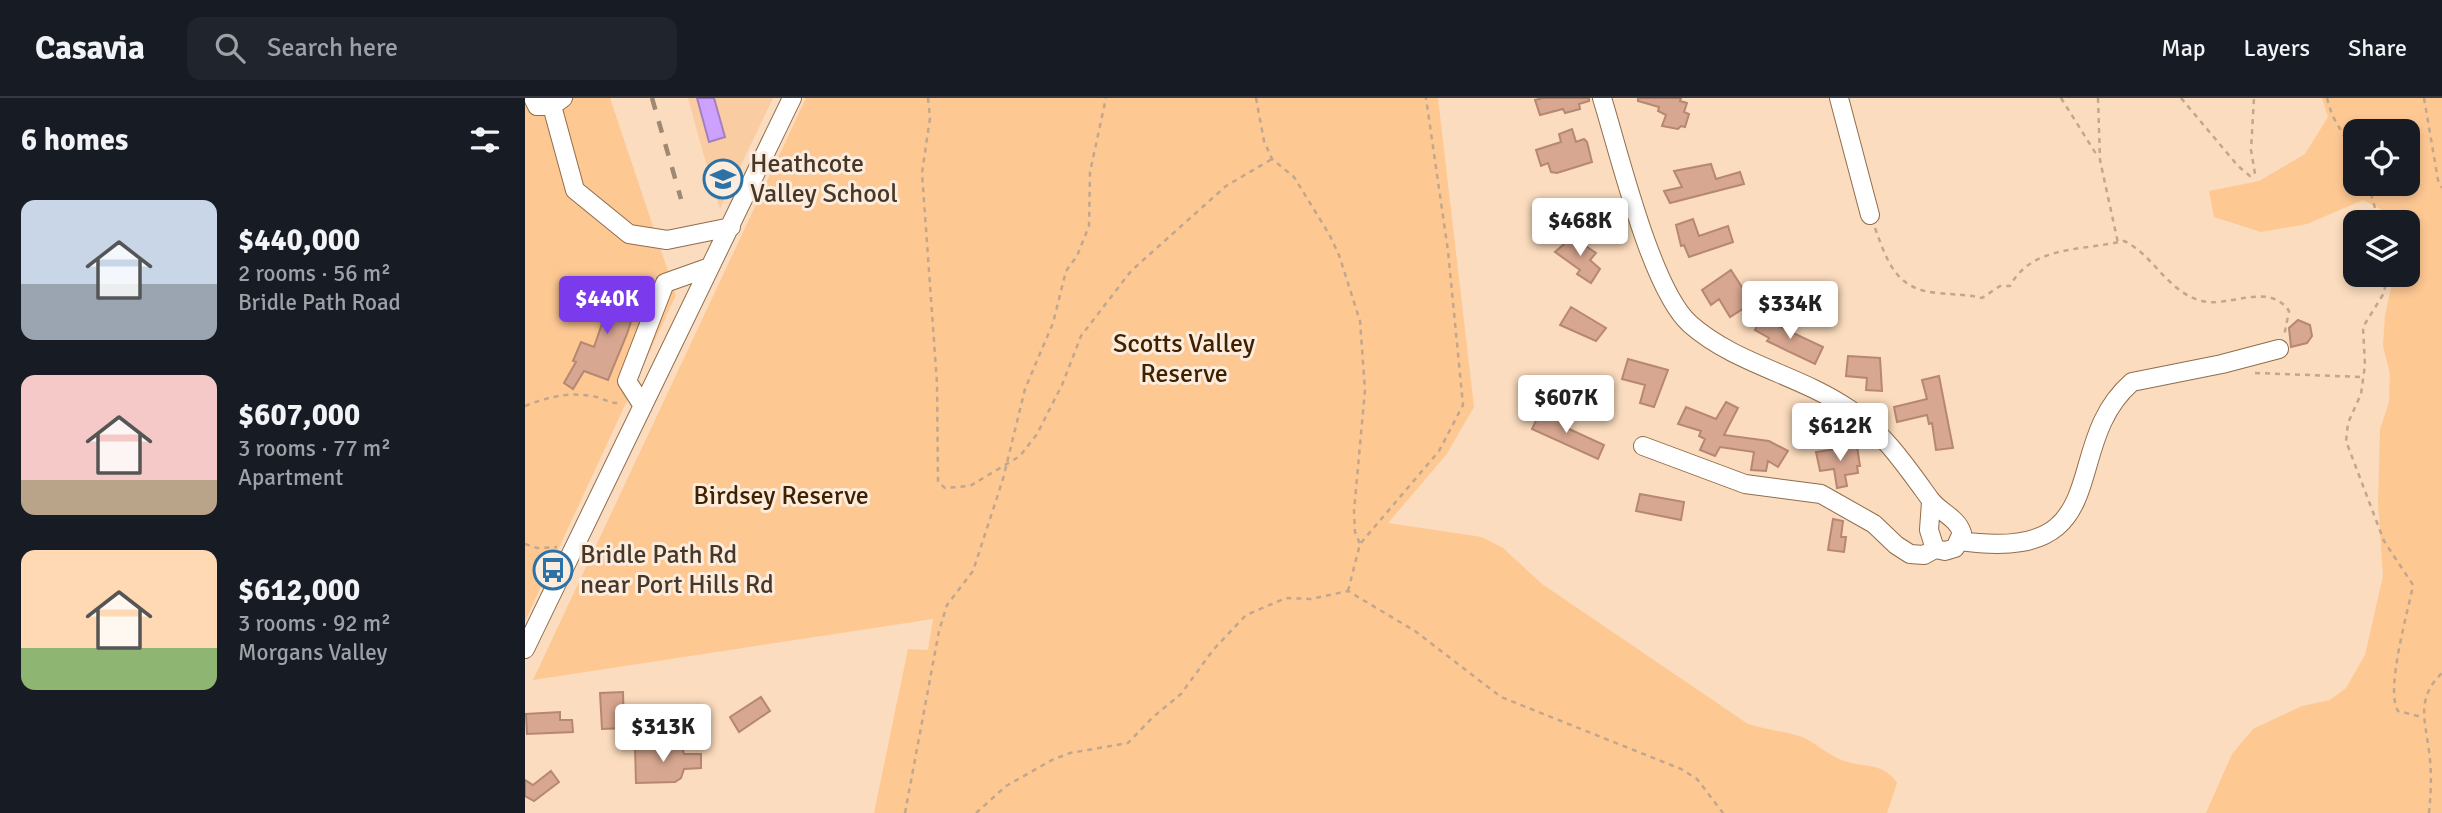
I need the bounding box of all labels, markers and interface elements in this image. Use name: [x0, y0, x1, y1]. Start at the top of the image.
search box: [187, 17, 677, 80]
text: Casavia: [35, 28, 145, 69]
icon: search: [211, 29, 249, 67]
text: Search here: [267, 32, 398, 64]
text: Map: [2161, 33, 2206, 63]
text: Layers: [2244, 33, 2310, 63]
text: Share: [2348, 33, 2407, 63]
map controls: [2343, 119, 2420, 287]
button: locate: [2343, 119, 2420, 196]
icon: filters: [466, 121, 504, 159]
text: 6 homes: [21, 122, 128, 159]
place label: Heathcote Valley School: [750, 148, 898, 210]
school or university icon: Heathcote Valley School: [702, 158, 744, 200]
pin: $468K: [1531, 198, 1629, 258]
text: $468K: [1548, 206, 1612, 235]
button: layers: [2343, 210, 2420, 287]
text: $440,000: [238, 222, 360, 259]
icon: home: [77, 228, 161, 312]
text: 2 rooms · 56 m²: [238, 259, 391, 288]
pin: $440K: [558, 276, 656, 336]
pin: $334K: [1741, 282, 1839, 341]
text: $440K: [575, 284, 639, 313]
text: Bridle Path Road: [238, 288, 401, 317]
text: $334K: [1758, 289, 1822, 318]
park label: Scotts Valley Reserve: [1113, 328, 1255, 390]
pin: $607K: [1517, 376, 1615, 435]
text: $607K: [1534, 383, 1598, 412]
text: $607,000: [238, 397, 360, 434]
icon: home: [77, 403, 161, 487]
pin: $612K: [1791, 404, 1889, 463]
text: $612K: [1808, 411, 1872, 440]
text: 3 rooms · 77 m²: [238, 434, 391, 463]
text: Apartment: [238, 463, 343, 492]
park label: Birdsey Reserve: [693, 480, 869, 512]
place label: Bridle Path Rd near Port Hills Rd: [580, 539, 774, 601]
bus stop icon: Bridle Path Rd near Port Hills Rd: [532, 549, 574, 591]
text: $612,000: [238, 572, 360, 609]
icon: home: [77, 578, 161, 662]
text: 3 rooms · 92 m²: [238, 609, 391, 638]
text: Morgans Valley: [238, 638, 387, 667]
pin: $313K: [614, 704, 712, 764]
text: $313K: [631, 712, 695, 741]

